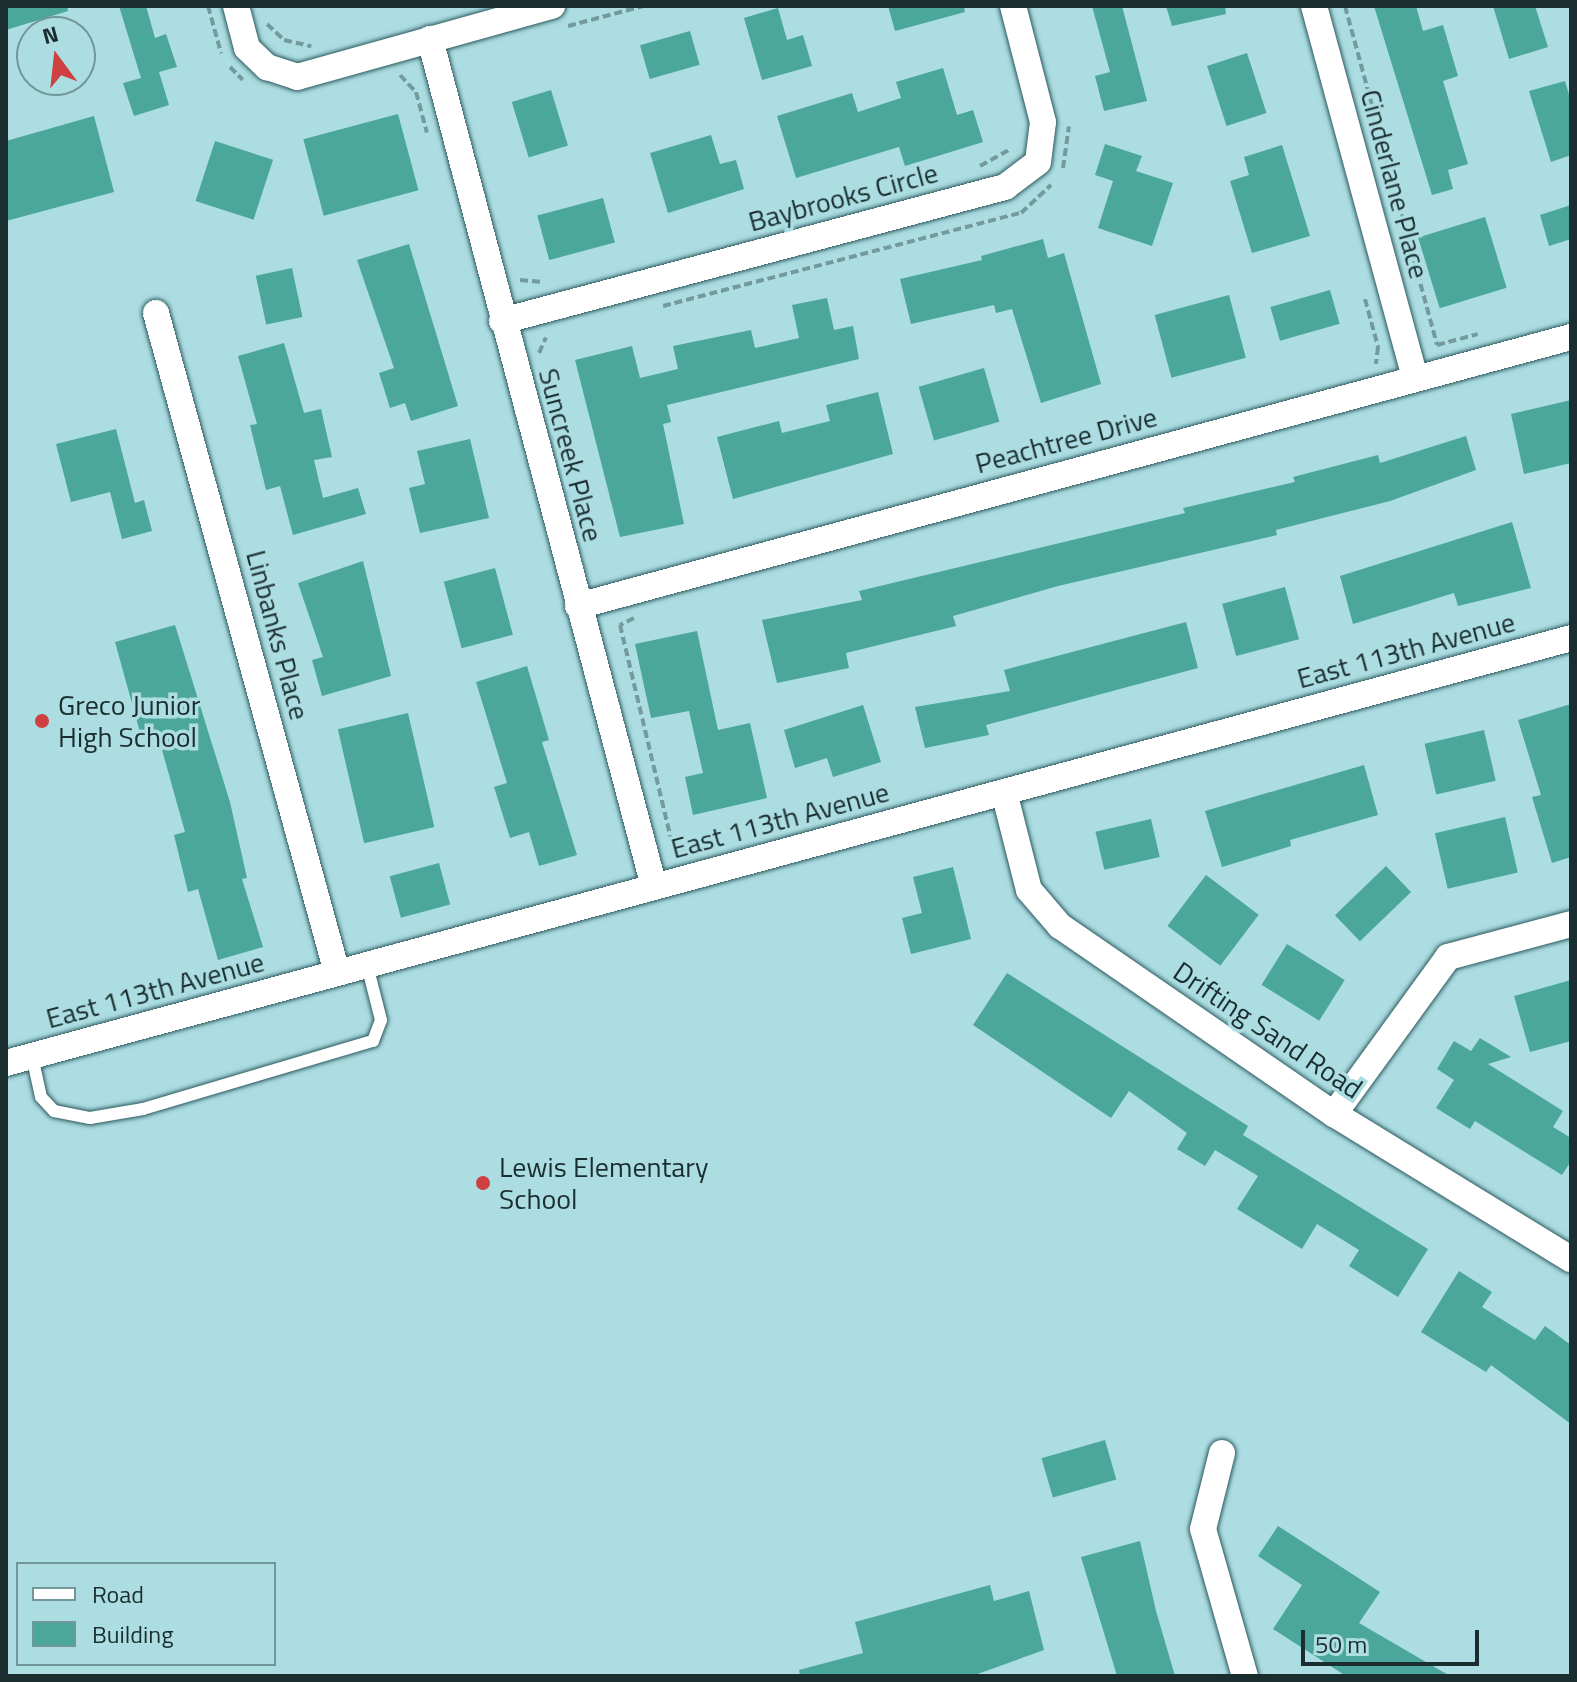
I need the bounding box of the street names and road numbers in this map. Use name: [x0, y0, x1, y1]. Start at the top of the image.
street label: Cinderlane Place: [1354, 86, 1436, 282]
street label: Baybrooks Circle: [745, 156, 941, 238]
street label: Suncreek Place: [532, 365, 610, 545]
street label: Peachtree Drive: [971, 400, 1161, 480]
street label: Linbanks Place: [239, 546, 317, 724]
street label: East 113th Avenue: [1293, 605, 1519, 695]
street label: East 113th Avenue: [667, 775, 893, 865]
street label: East 113th Avenue: [42, 945, 268, 1035]
street label: Drifting Sand Road: [1167, 954, 1369, 1106]

